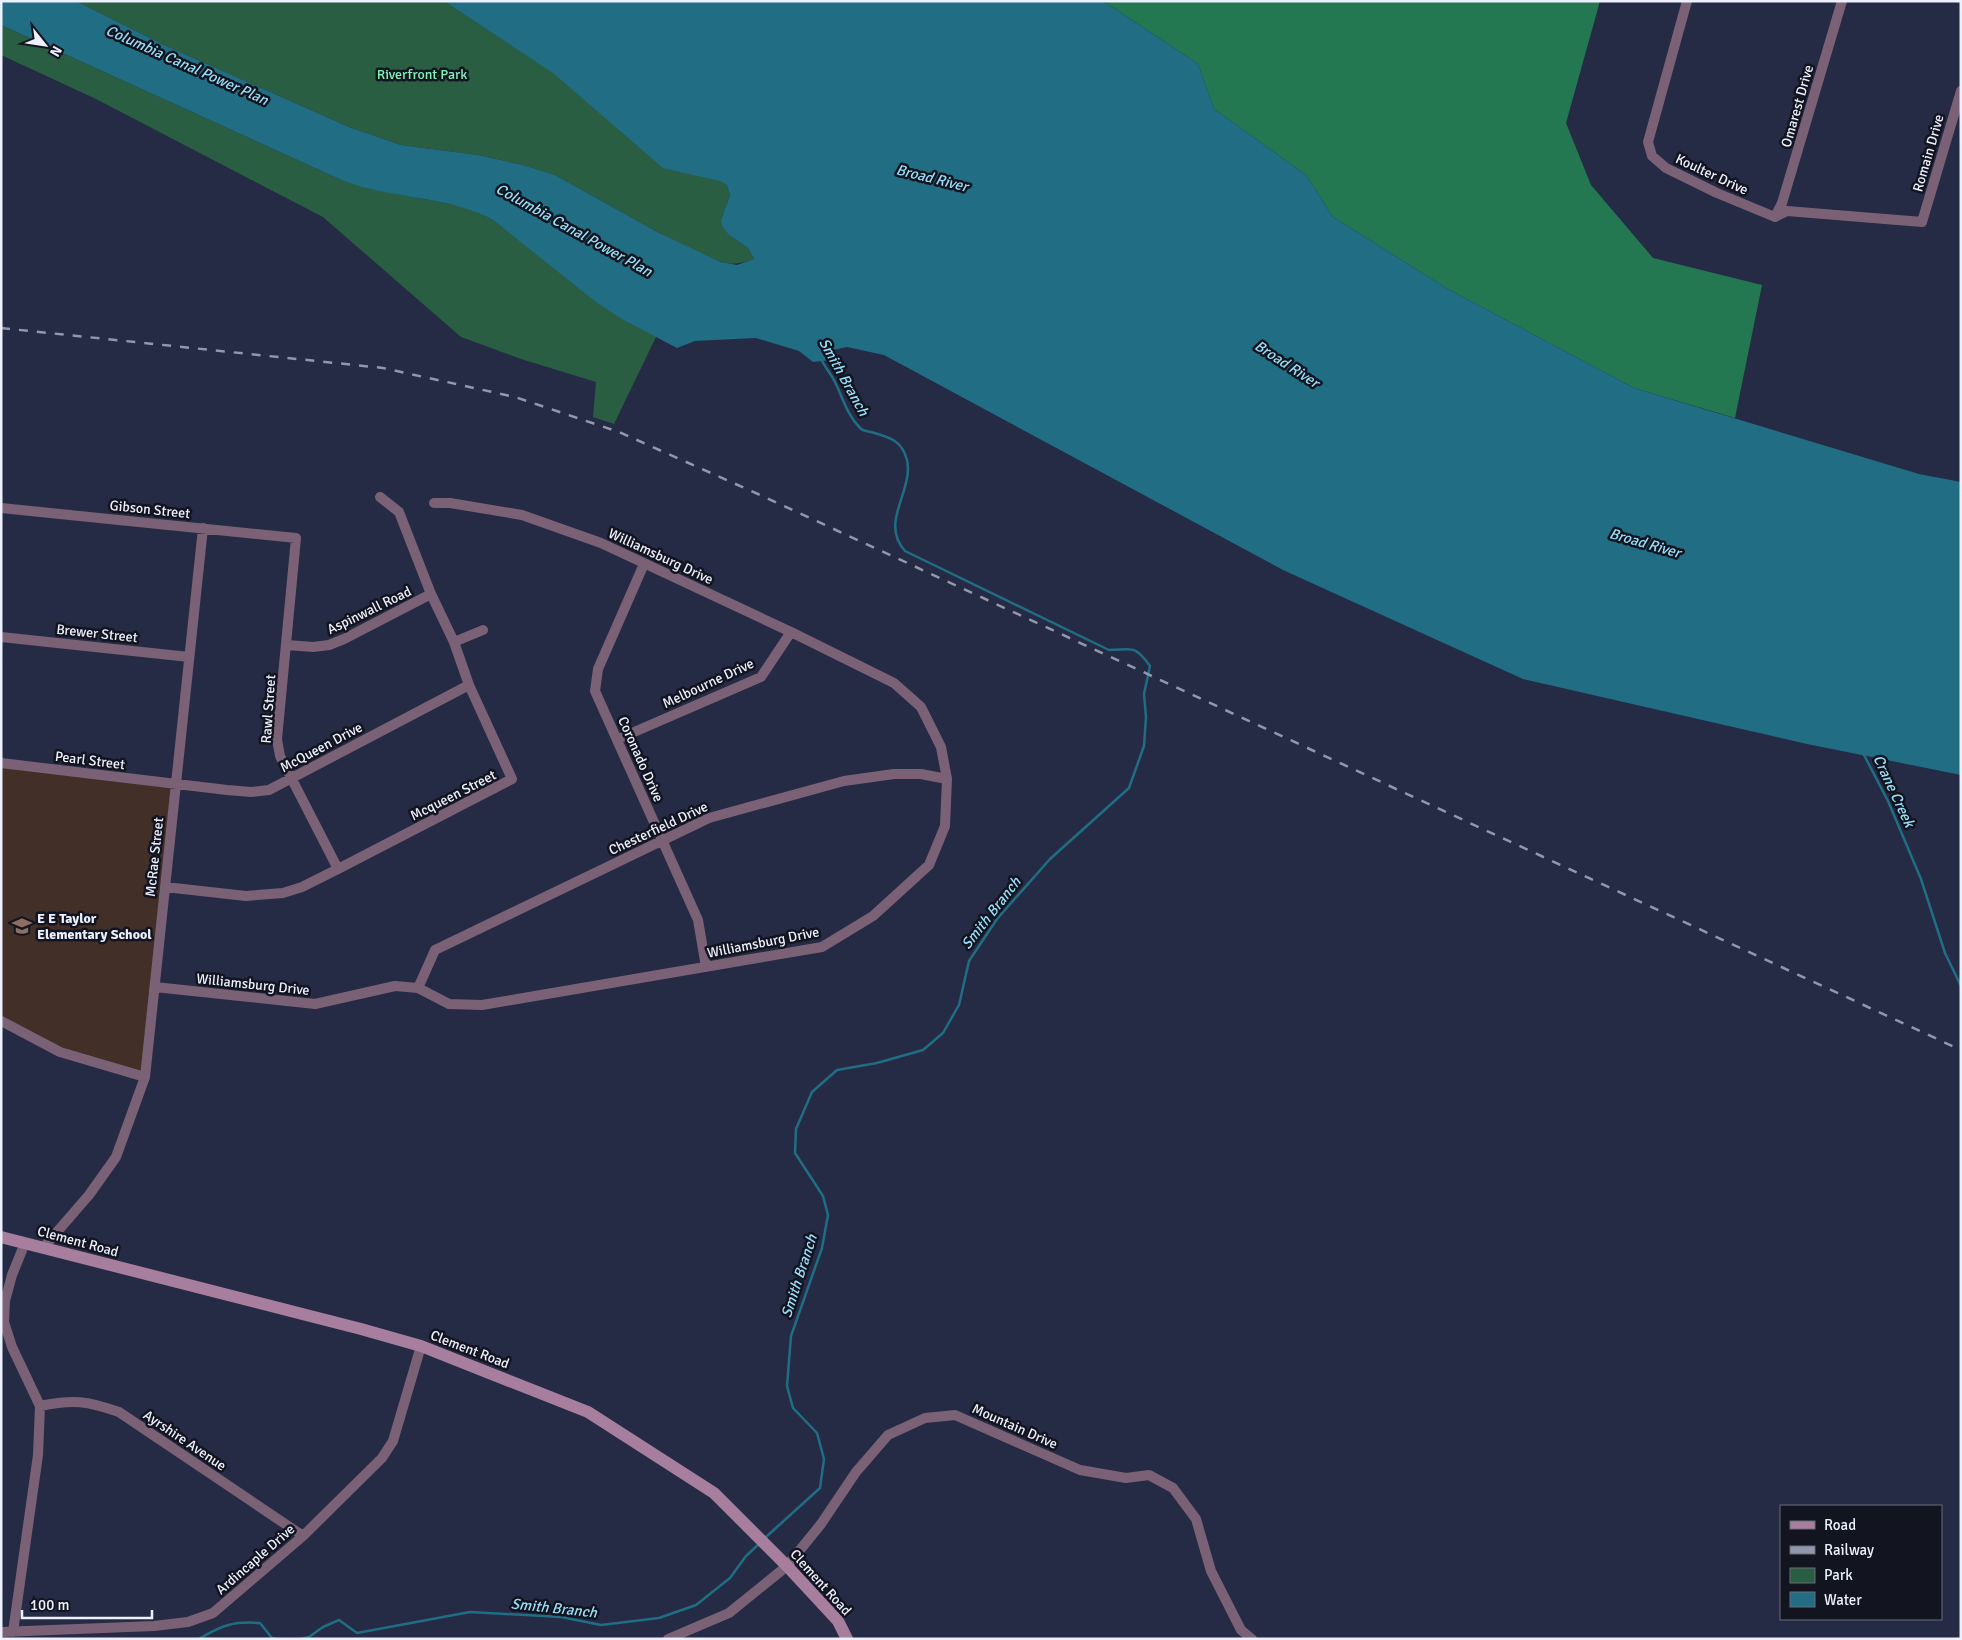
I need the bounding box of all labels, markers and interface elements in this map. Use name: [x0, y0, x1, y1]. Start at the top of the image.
north arrow: [20, 20, 70, 70]
water label: Columbia Canal Power Plan: [103, 21, 272, 109]
text: N: [46, 43, 66, 60]
street label: Omarest Drive: [1778, 63, 1817, 149]
park label: Riverfront Park: [377, 66, 467, 83]
street label: Romain Drive: [1909, 113, 1948, 194]
street label: Koulter Drive: [1673, 150, 1751, 199]
water label: Broad River: [894, 160, 972, 196]
water label: Columbia Canal Power Plan: [493, 180, 656, 281]
water label: Smith Branch: [815, 335, 873, 420]
water label: Broad River: [1251, 337, 1325, 393]
street label: Gibson Street: [109, 497, 191, 522]
water label: Broad River: [1607, 524, 1685, 562]
street label: Williamsburg Drive: [606, 525, 716, 588]
street label: Aspinwall Road: [324, 583, 414, 638]
street label: Brewer Street: [55, 621, 139, 646]
street label: Melbourne Drive: [660, 655, 757, 712]
street label: Rawl Street: [258, 674, 279, 744]
street label: Coronado Drive: [614, 714, 667, 804]
street label: McQueen Drive: [277, 719, 365, 776]
street label: Pearl Street: [54, 748, 126, 773]
water label: Crane Creek: [1869, 752, 1919, 831]
street label: Mcqueen Street: [407, 766, 499, 824]
street label: Chesterfield Drive: [606, 798, 711, 859]
street label: McRae Street: [142, 816, 167, 898]
water label: Smith Branch: [957, 873, 1025, 953]
place label: E E Taylor Elementary School: [37, 910, 152, 943]
school or university icon: E E Taylor Elementary School: [11, 915, 33, 937]
street label: Williamsburg Drive: [706, 923, 821, 962]
street label: Williamsburg Drive: [196, 970, 310, 999]
street label: Clement Road: [36, 1223, 120, 1260]
water label: Smith Branch: [777, 1231, 821, 1320]
street label: Clement Road: [428, 1327, 512, 1372]
street label: Mountain Drive: [969, 1400, 1060, 1453]
street label: Ayrshire Avenue: [140, 1406, 229, 1474]
legend: [1780, 1505, 1942, 1620]
text: Road: [1824, 1516, 1856, 1534]
street label: Ardincaple Drive: [212, 1521, 298, 1598]
text: Railway: [1824, 1541, 1874, 1559]
street label: Clement Road: [786, 1546, 855, 1619]
text: Park: [1824, 1566, 1853, 1584]
scale bar: [22, 1588, 152, 1620]
text: Water: [1824, 1591, 1862, 1609]
water label: Smith Branch: [510, 1595, 599, 1622]
text: 100 m: [30, 1596, 70, 1614]

